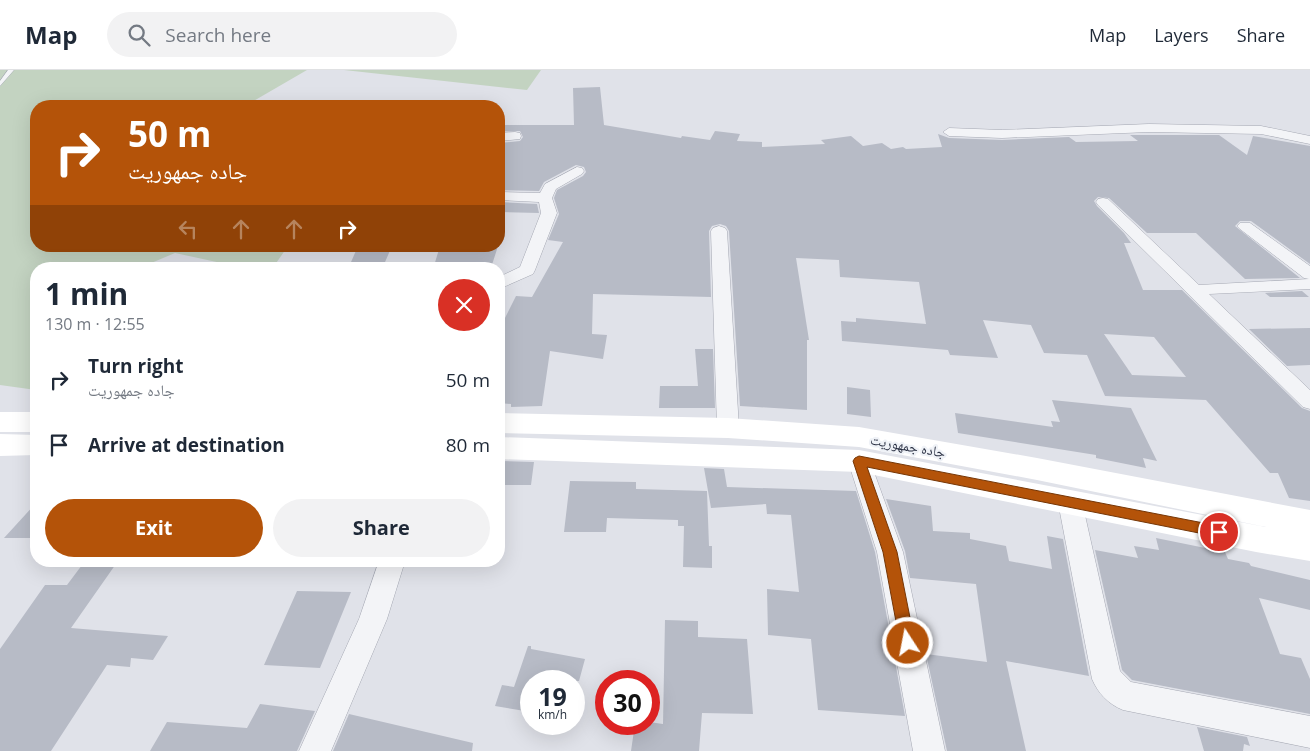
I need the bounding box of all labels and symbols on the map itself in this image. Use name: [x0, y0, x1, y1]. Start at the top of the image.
street label: جاده جمهوریت: [869, 430, 947, 461]
pin: [1198, 511, 1240, 553]
position arrow: [881, 616, 933, 668]
speed limit sign: 30: [595, 670, 660, 735]

